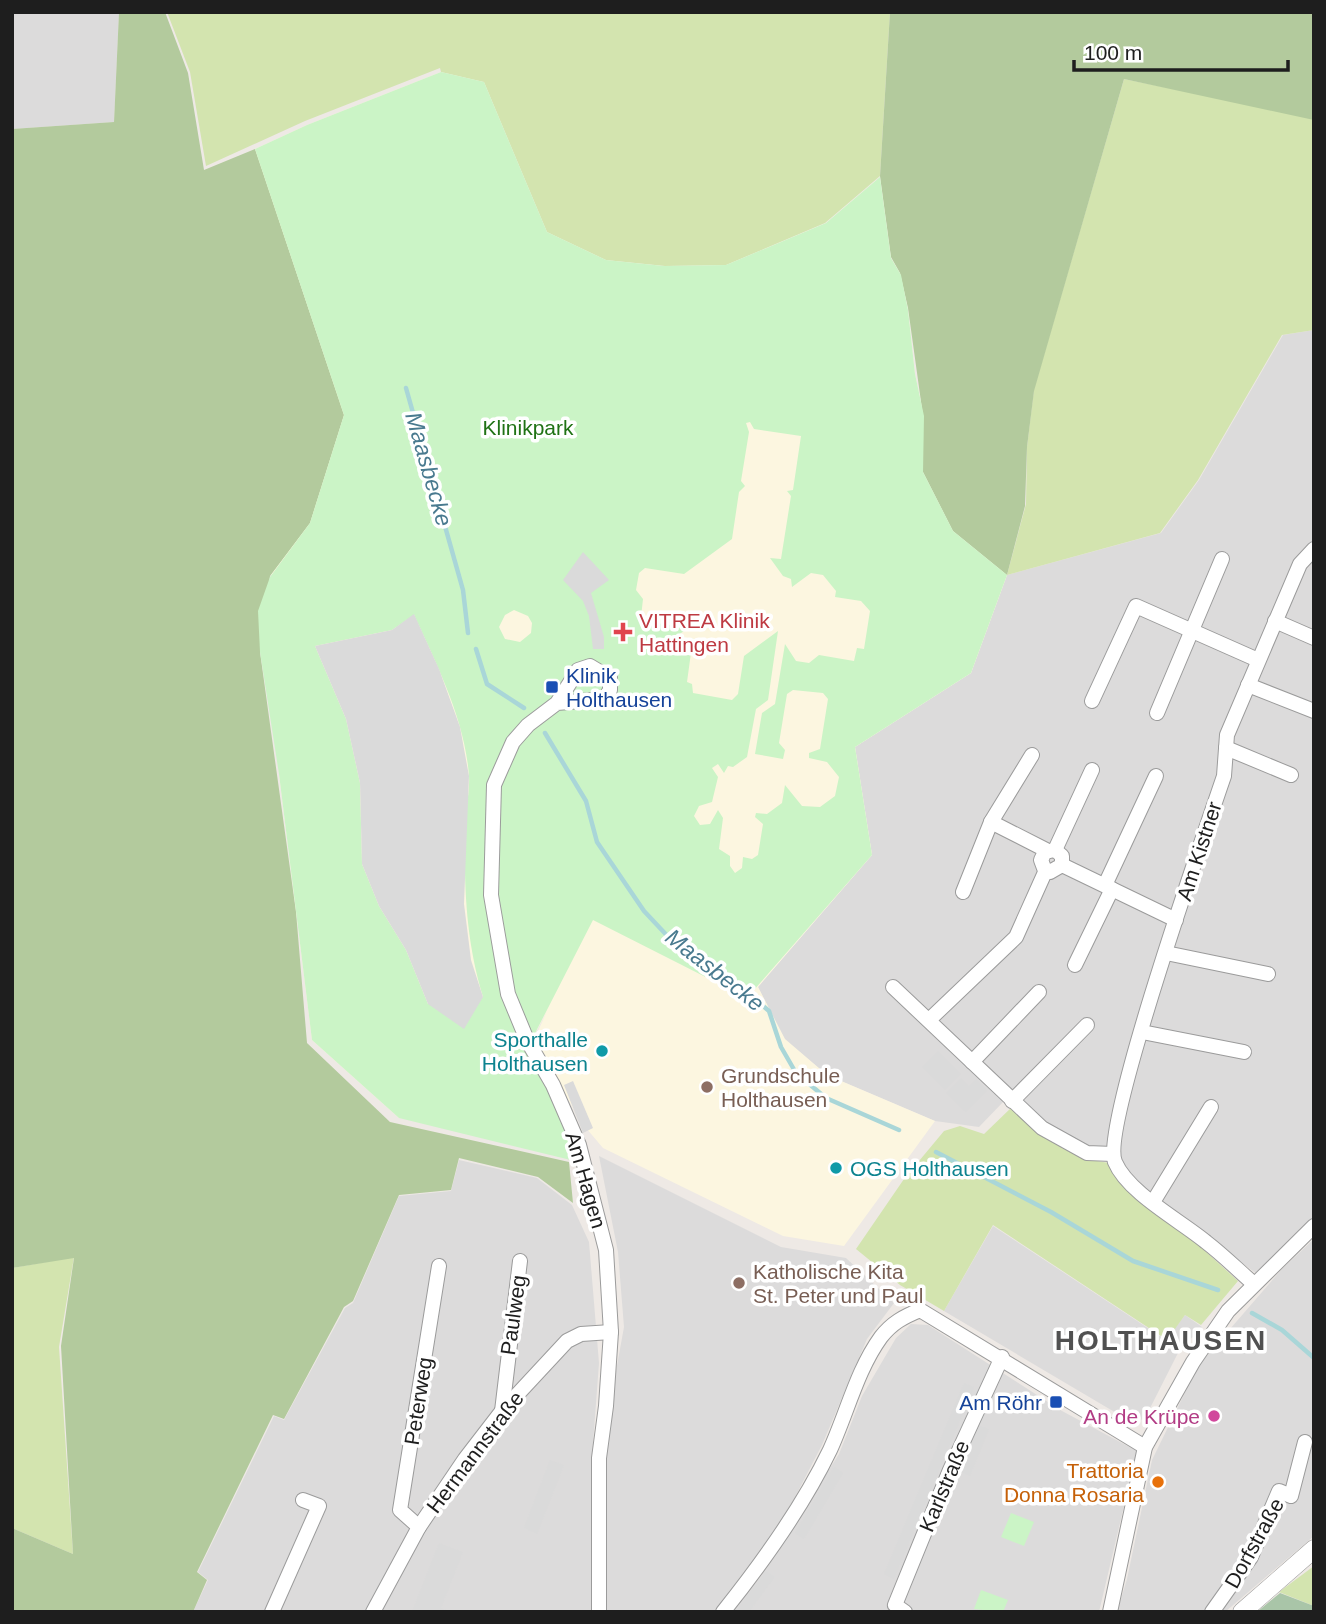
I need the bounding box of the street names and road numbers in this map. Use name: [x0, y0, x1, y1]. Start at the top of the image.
street label: Am Kistner: [1172, 799, 1226, 903]
street label: Am Hagen: [561, 1129, 611, 1231]
street label: Paulweg: [496, 1274, 530, 1356]
street label: Peterweg: [400, 1355, 436, 1447]
street label: Hermannstraße: [422, 1387, 528, 1517]
street label: Karlstraße: [914, 1437, 974, 1535]
street label: Dorfstraße: [1220, 1494, 1288, 1592]

